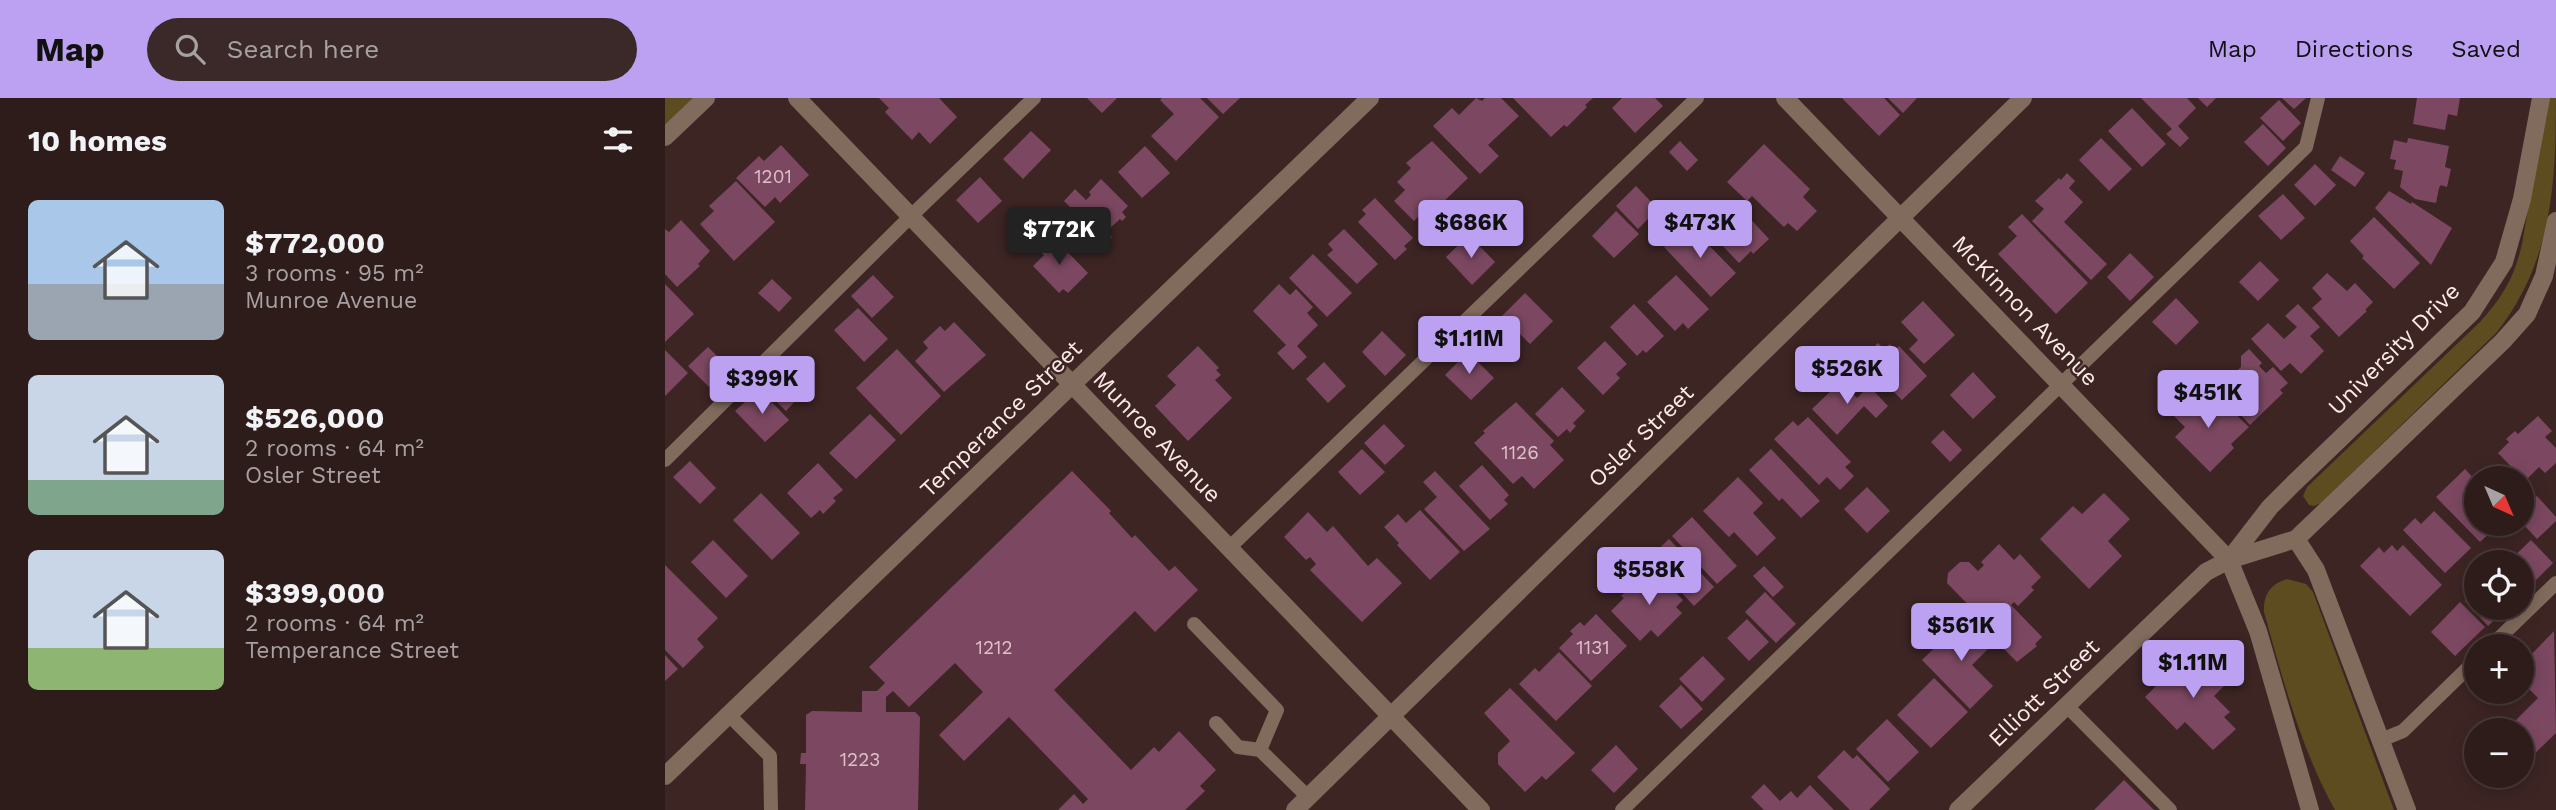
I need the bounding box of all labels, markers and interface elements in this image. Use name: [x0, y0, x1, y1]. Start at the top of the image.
search box: [147, 18, 637, 81]
text: Map: [35, 30, 105, 69]
icon: search: [171, 30, 209, 68]
text: Search here: [227, 34, 379, 64]
text: Map: [2208, 35, 2257, 63]
text: Directions: [2295, 35, 2413, 63]
text: Saved: [2451, 35, 2521, 63]
icon: filters: [599, 121, 637, 159]
text: 10 homes: [28, 123, 167, 158]
house number: 1201: [754, 165, 792, 188]
pin: $686K: [1422, 200, 1520, 260]
pin: $473K: [1651, 200, 1749, 260]
pin: $772K: [1010, 208, 1108, 267]
text: $686K: [1434, 209, 1508, 236]
text: $473K: [1664, 209, 1736, 236]
text: $772K: [1023, 216, 1095, 243]
text: $772,000: [245, 225, 385, 260]
icon: home: [84, 228, 168, 312]
street label: McKinnon Avenue: [1946, 230, 2104, 392]
text: 3 rooms · 95 m²: [245, 260, 424, 287]
street label: University Drive: [2323, 278, 2465, 420]
text: Munroe Avenue: [245, 287, 417, 314]
pin: $1.11M: [1412, 316, 1526, 376]
text: $1.11M: [1434, 325, 1504, 352]
street label: Temperance Street: [915, 335, 1088, 503]
pin: $526K: [1798, 346, 1896, 406]
text: $526K: [1811, 355, 1883, 382]
pin: $399K: [713, 356, 811, 416]
text: $399K: [726, 365, 798, 392]
street label: Munroe Avenue: [1087, 366, 1227, 508]
pin: $451K: [2159, 370, 2257, 430]
street label: Osler Street: [1583, 379, 1699, 493]
text: $451K: [2174, 379, 2242, 406]
text: $526,000: [245, 400, 384, 435]
icon: home: [84, 403, 168, 487]
text: 2 rooms · 64 m²: [245, 435, 424, 462]
house number: 1126: [1501, 441, 1539, 464]
text: Osler Street: [245, 462, 381, 489]
north arrow: [2464, 466, 2534, 536]
map controls: [2464, 466, 2534, 788]
pin: $558K: [1600, 547, 1698, 607]
button: locate: [2464, 550, 2534, 620]
text: $558K: [1613, 556, 1685, 583]
text: $399,000: [245, 575, 385, 610]
icon: home: [84, 578, 168, 662]
pin: $561K: [1912, 603, 2010, 663]
text: 2 rooms · 64 m²: [245, 610, 424, 637]
text: $561K: [1927, 612, 1995, 639]
street label: Elliott Street: [1983, 633, 2105, 752]
button: +: [2464, 634, 2534, 704]
house number: 1212: [976, 636, 1012, 659]
house number: 1131: [1576, 636, 1610, 659]
text: Temperance Street: [245, 637, 459, 664]
pin: $1.11M: [2136, 640, 2250, 700]
text: $1.11M: [2158, 649, 2228, 676]
button: −: [2464, 718, 2534, 788]
house number: 1223: [840, 748, 880, 771]

